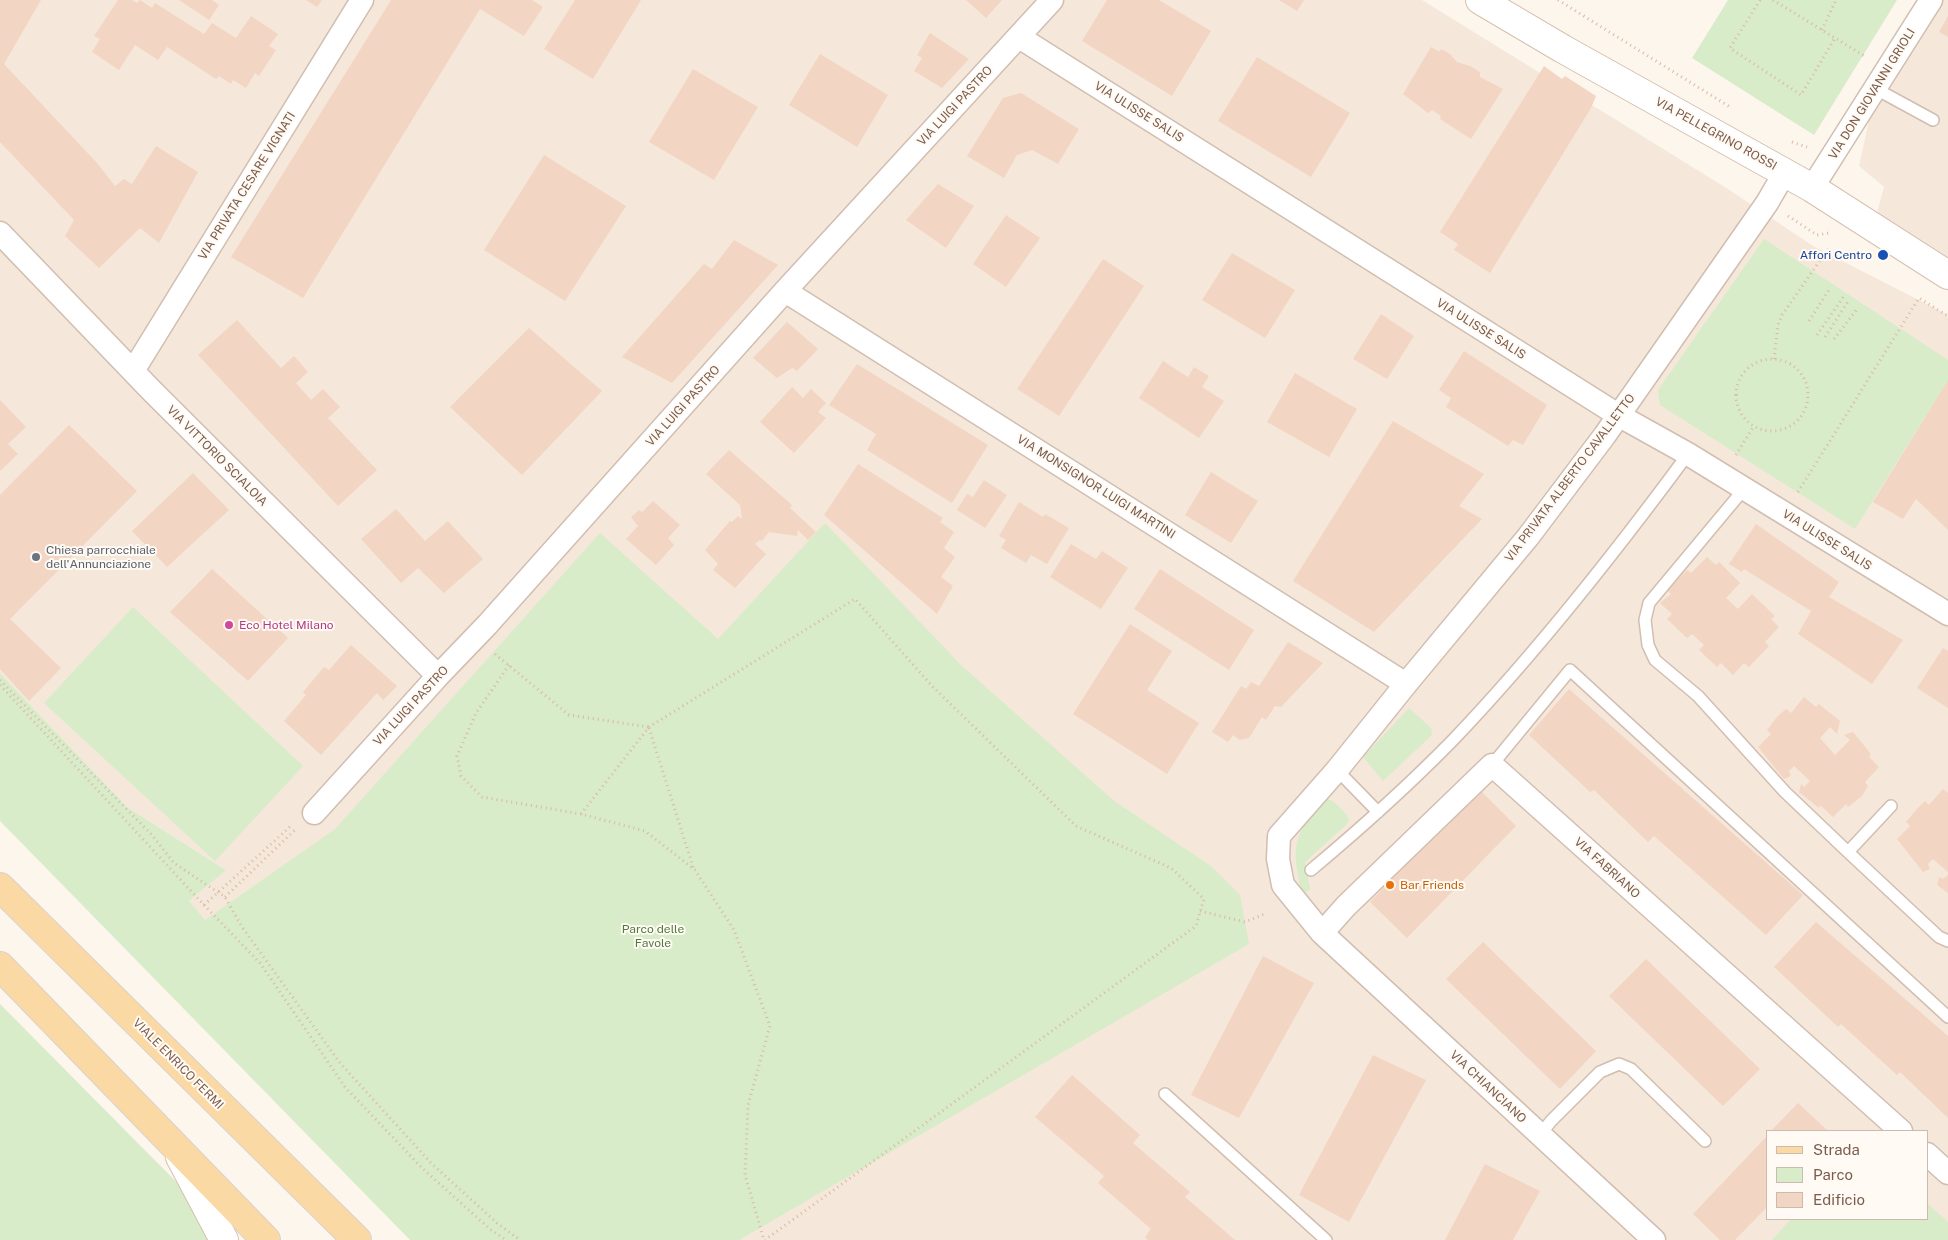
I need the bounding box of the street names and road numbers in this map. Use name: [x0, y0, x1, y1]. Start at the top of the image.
street label: VIA DON GIOVANNI GRIOLI: [1826, 26, 1918, 162]
street label: VIA LUIGI PASTRO: [914, 63, 996, 149]
street label: VIA ULISSE SALIS: [1092, 79, 1186, 145]
street label: VIA PELLEGRINO ROSSI: [1653, 95, 1779, 173]
street label: VIA PRIVATA CESARE VIGNATI: [195, 109, 299, 263]
street label: VIA ULISSE SALIS: [1434, 296, 1528, 362]
street label: VIA LUIGI PASTRO: [643, 363, 723, 449]
street label: VIA PRIVATA ALBERTO CAVALLETTO: [1502, 391, 1638, 565]
street label: VIA VITTORIO SCIALOIA: [164, 403, 270, 509]
street label: VIA MONSIGNOR LUIGI MARTINI: [1014, 432, 1178, 542]
street label: VIA ULISSE SALIS: [1780, 507, 1874, 573]
street label: VIA LUIGI PASTRO: [370, 663, 452, 749]
street label: VIA FABRIANO: [1571, 835, 1643, 901]
street label: VIALE ENRICO FERMI: [130, 1016, 226, 1112]
street label: VIA CHIANCIANO: [1447, 1048, 1529, 1126]

